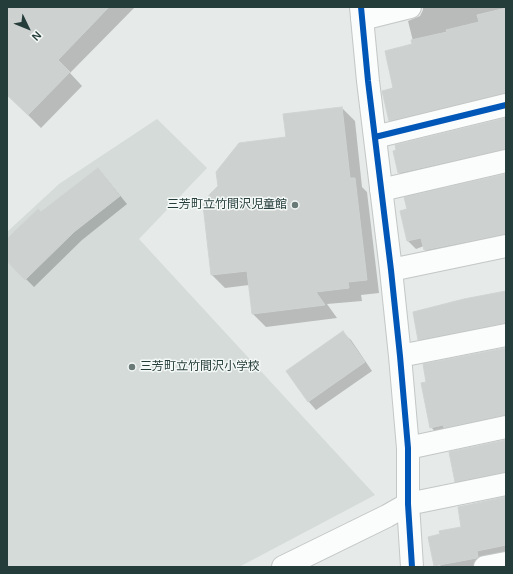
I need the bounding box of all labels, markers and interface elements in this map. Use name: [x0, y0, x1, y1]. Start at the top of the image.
north arrow: [8, 8, 48, 48]
text: N: [30, 29, 44, 43]
place label: 三芳町立竹間沢児童館: [167, 198, 287, 212]
marker: 三芳町立竹間沢児童館: [290, 200, 300, 210]
place label: 三芳町立竹間沢小学校: [140, 360, 260, 374]
marker: 三芳町立竹間沢小学校: [127, 362, 137, 372]

